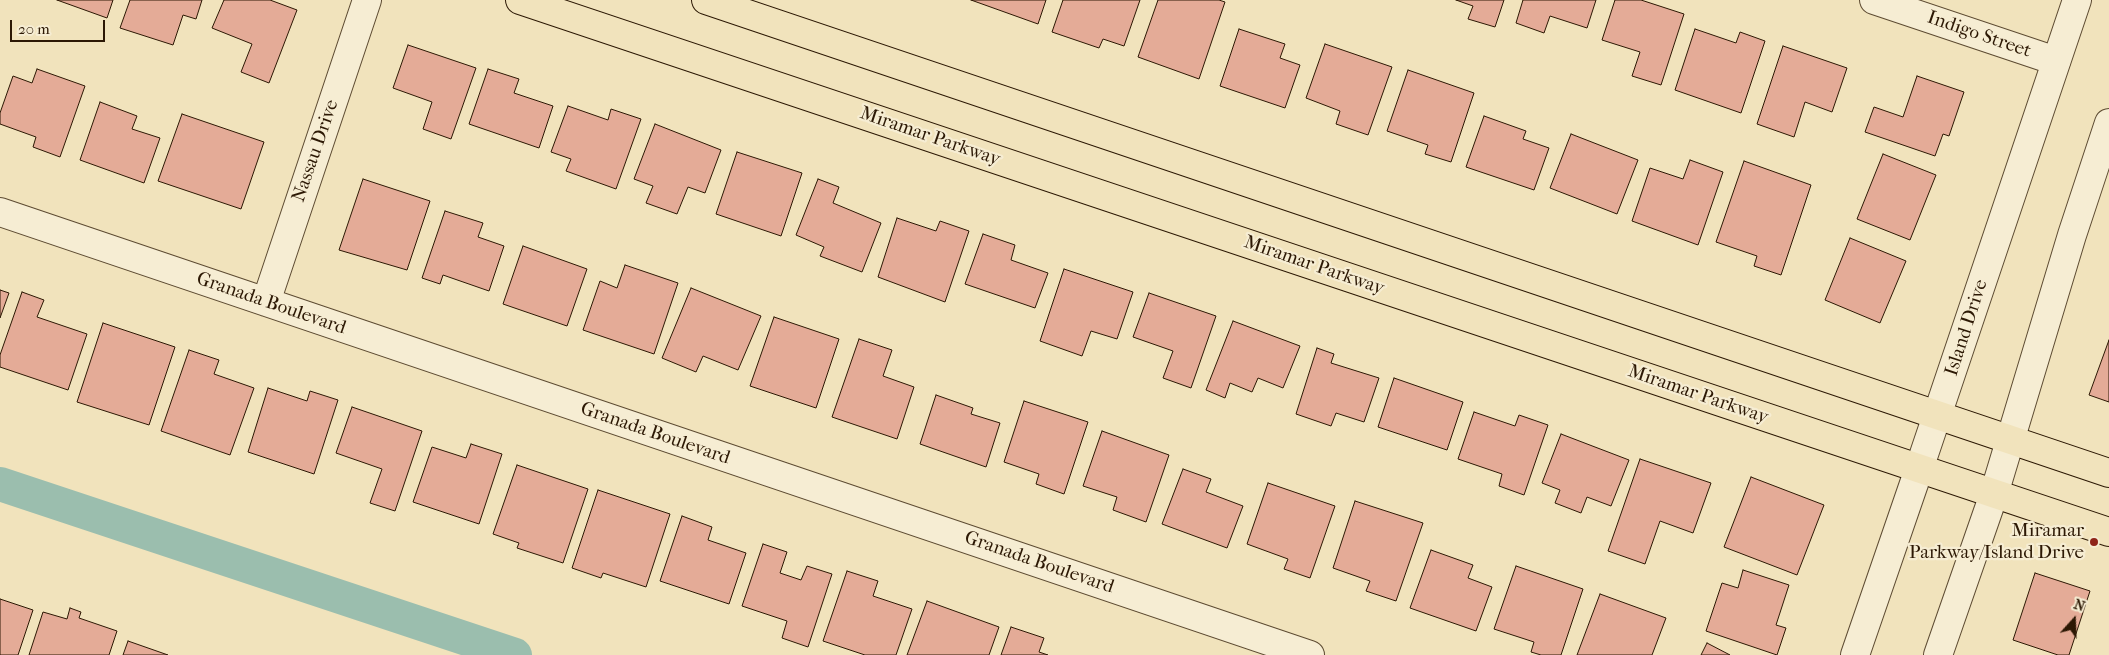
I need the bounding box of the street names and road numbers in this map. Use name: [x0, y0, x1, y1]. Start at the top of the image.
street label: Indigo Street: [1924, 7, 2034, 63]
street label: Nassau Drive: [288, 97, 344, 205]
street label: Miramar Parkway: [857, 102, 1003, 172]
street label: Miramar Parkway: [1241, 231, 1387, 301]
street label: Granada Boulevard: [193, 268, 349, 340]
street label: Island Drive: [1941, 277, 1993, 379]
street label: Miramar Parkway: [1625, 360, 1771, 430]
street label: Granada Boulevard: [577, 398, 733, 470]
street label: Granada Boulevard: [961, 527, 1117, 599]

